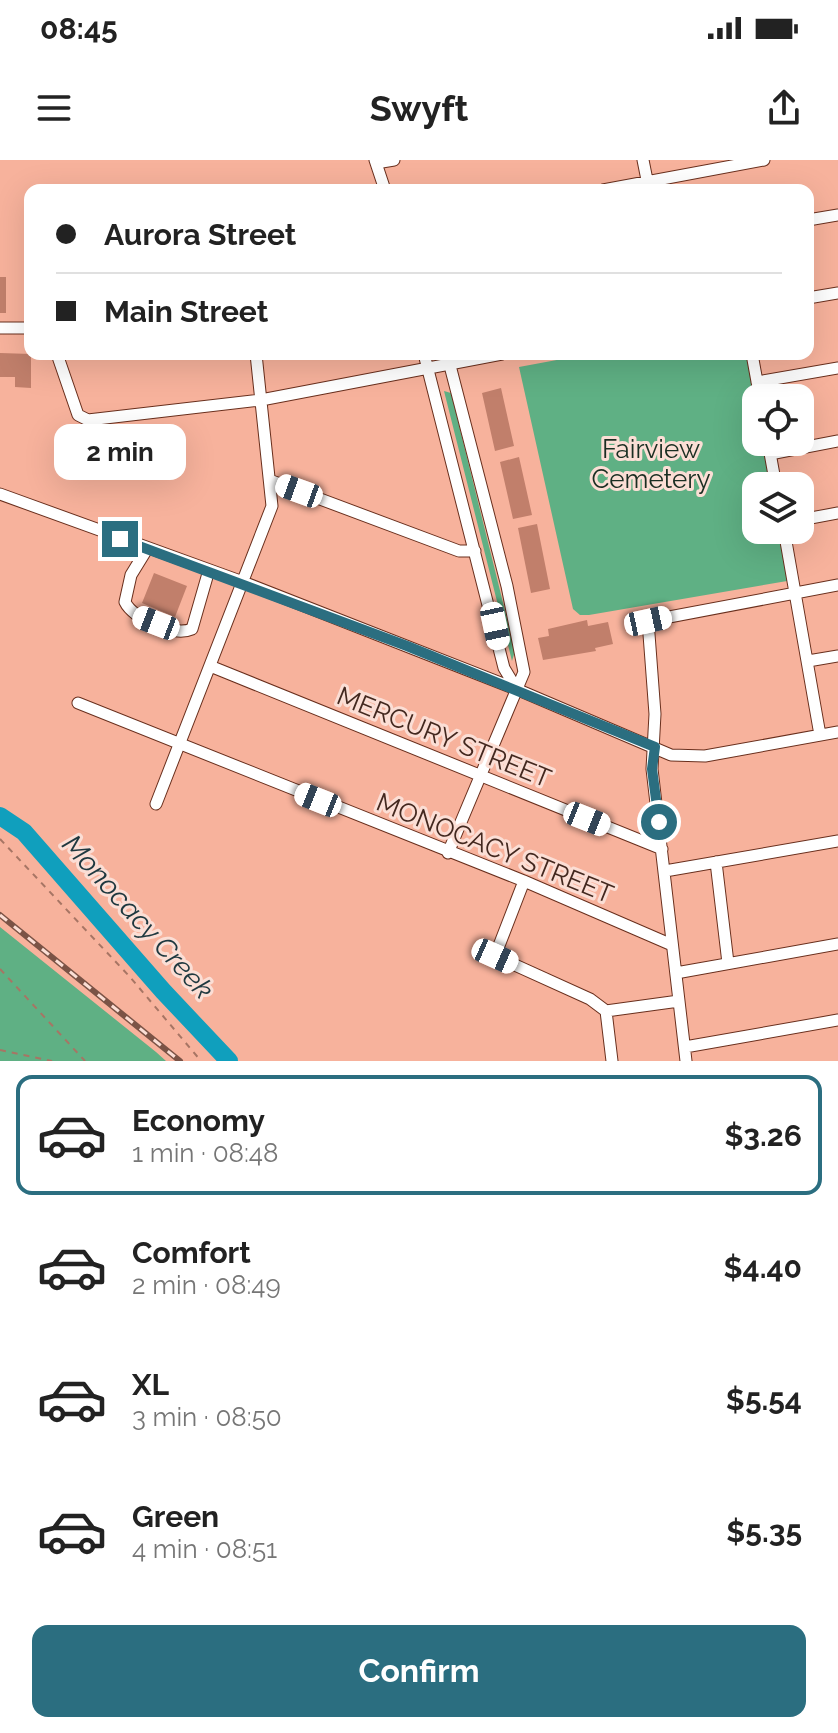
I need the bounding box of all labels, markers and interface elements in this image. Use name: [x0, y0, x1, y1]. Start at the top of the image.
text: 08:45: [40, 11, 118, 46]
icon: menu: [32, 86, 76, 130]
icon: share: [762, 86, 806, 130]
text: Swyft: [370, 87, 468, 129]
text: Aurora Street: [104, 217, 296, 252]
text: Main Street: [104, 294, 268, 329]
map controls: [742, 384, 814, 544]
button: locate: [742, 384, 814, 456]
callout: 2 min: [54, 423, 186, 479]
park label: Fairview Cemetery: [591, 434, 711, 494]
text: 2 min: [86, 437, 154, 467]
car: [272, 472, 326, 510]
button: layers: [742, 472, 814, 544]
route end: [102, 521, 138, 557]
car: [478, 600, 512, 652]
car: [129, 603, 183, 643]
car: [622, 604, 674, 638]
street label: MERCURY STREET: [333, 680, 555, 794]
car: [291, 780, 345, 820]
street label: MONOCACY STREET: [372, 787, 618, 909]
car: [560, 799, 614, 839]
route start: [641, 804, 677, 840]
water label: Monocacy Creek: [56, 828, 220, 1006]
car: [468, 935, 522, 977]
icon: car: [36, 1099, 108, 1171]
text: Economy: [132, 1103, 265, 1138]
text: $3.26: [725, 1118, 802, 1153]
text: 1 min · 08:48: [132, 1138, 278, 1168]
icon: car: [36, 1231, 108, 1303]
text: Comfort: [132, 1235, 251, 1270]
text: $4.40: [724, 1250, 802, 1285]
text: 2 min · 08:49: [132, 1270, 281, 1300]
icon: car: [36, 1363, 108, 1435]
text: XL: [132, 1367, 169, 1402]
text: $5.54: [726, 1382, 802, 1417]
text: 3 min · 08:50: [132, 1402, 282, 1432]
icon: car: [36, 1495, 108, 1567]
text: Green: [132, 1499, 219, 1534]
text: $5.35: [726, 1514, 802, 1549]
text: 4 min · 08:51: [132, 1534, 277, 1564]
button: Confirm: [32, 1625, 806, 1717]

